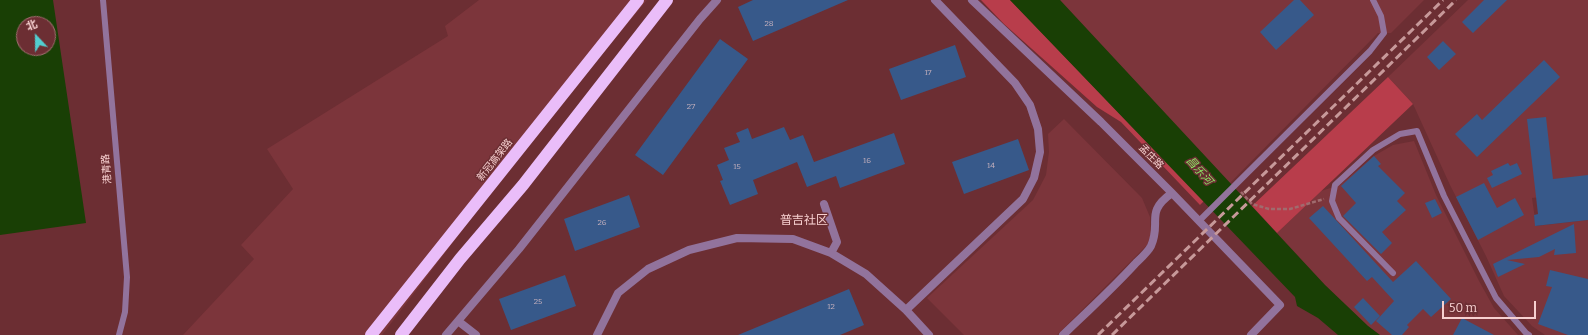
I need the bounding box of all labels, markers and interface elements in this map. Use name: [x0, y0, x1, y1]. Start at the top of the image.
north arrow: [16, 16, 56, 56]
text: 北: [24, 17, 39, 33]
house number: 28: [764, 19, 774, 29]
house number: 17: [924, 68, 932, 78]
house number: 27: [687, 102, 695, 112]
street label: 新冠高架路: [475, 137, 515, 183]
street label: 孟庄路: [1136, 142, 1166, 172]
street label: 港青路: [100, 154, 114, 184]
water label: 昌乐河: [1183, 154, 1215, 188]
house number: 16: [863, 156, 871, 166]
house number: 14: [987, 161, 995, 171]
house number: 15: [733, 162, 741, 172]
district label: 普吉社区: [780, 214, 828, 228]
house number: 26: [597, 218, 607, 228]
scale bar: [1444, 293, 1538, 319]
house number: 25: [534, 297, 542, 307]
text: 50 m: [1449, 301, 1477, 315]
house number: 12: [827, 302, 835, 312]

